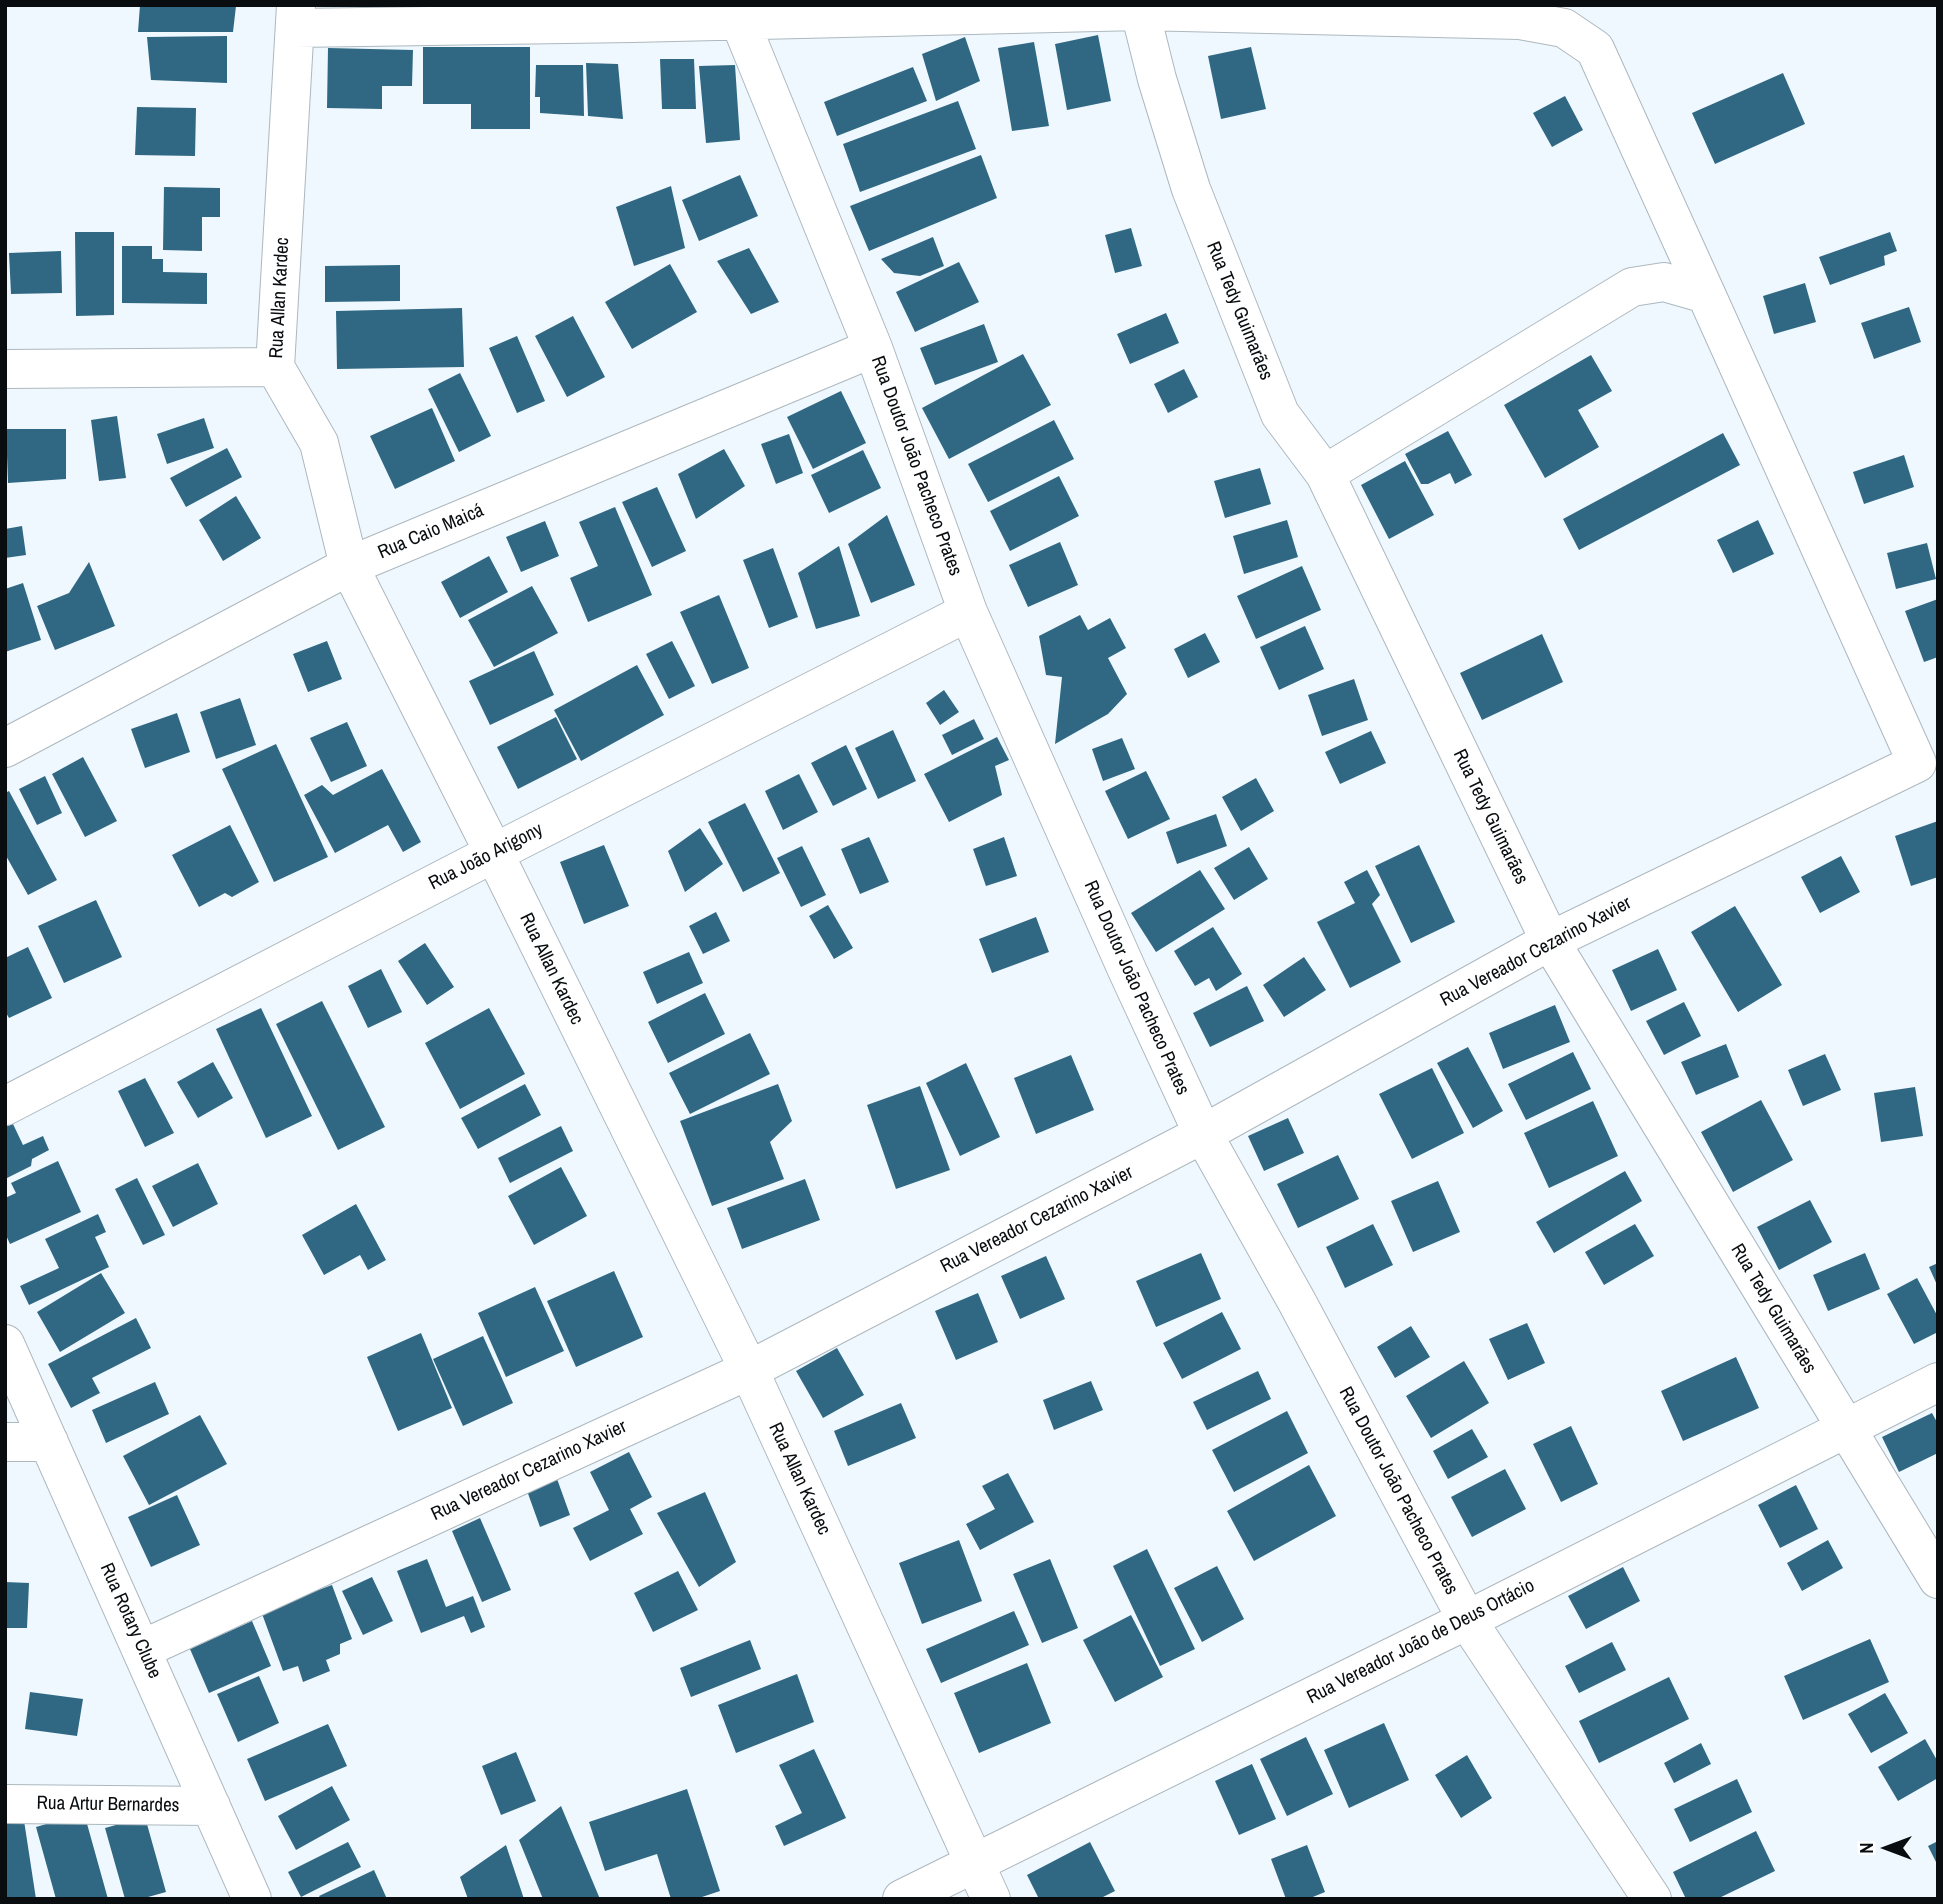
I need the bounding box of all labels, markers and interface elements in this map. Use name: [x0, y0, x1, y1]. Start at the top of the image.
street label: Rua Allan Kardec: [265, 237, 295, 359]
street label: Rua Tedy Guimarães: [1201, 238, 1277, 384]
street label: Rua Doutor João Pacheco Prates: [866, 353, 966, 579]
street label: Rua Caio Maicá: [375, 500, 487, 564]
street label: Rua Tedy Guimarães: [1447, 746, 1533, 888]
street label: Rua João Arigony: [425, 819, 547, 895]
street label: Rua Doutor João Pacheco Prates: [1078, 877, 1194, 1099]
street label: Rua Vereador Cezarino Xavier: [1437, 892, 1635, 1012]
street label: Rua Allan Kardec: [514, 910, 588, 1028]
street label: Rua Vereador Cezarino Xavier: [937, 1162, 1137, 1278]
street label: Rua Tedy Guimarães: [1725, 1240, 1821, 1378]
street label: Rua Doutor João Pacheco Prates: [1333, 1383, 1463, 1599]
street label: Rua Vereador Cezarino Xavier: [428, 1416, 630, 1526]
street label: Rua Allan Kardec: [763, 1419, 835, 1539]
street label: Rua Rotary Clube: [94, 1560, 166, 1682]
street label: Rua Vereador João de Deus Ortácio: [1304, 1575, 1538, 1709]
street label: Rua Artur Bernardes: [36, 1792, 180, 1818]
north arrow: [1852, 1813, 1922, 1883]
text: N: [1853, 1842, 1879, 1854]

